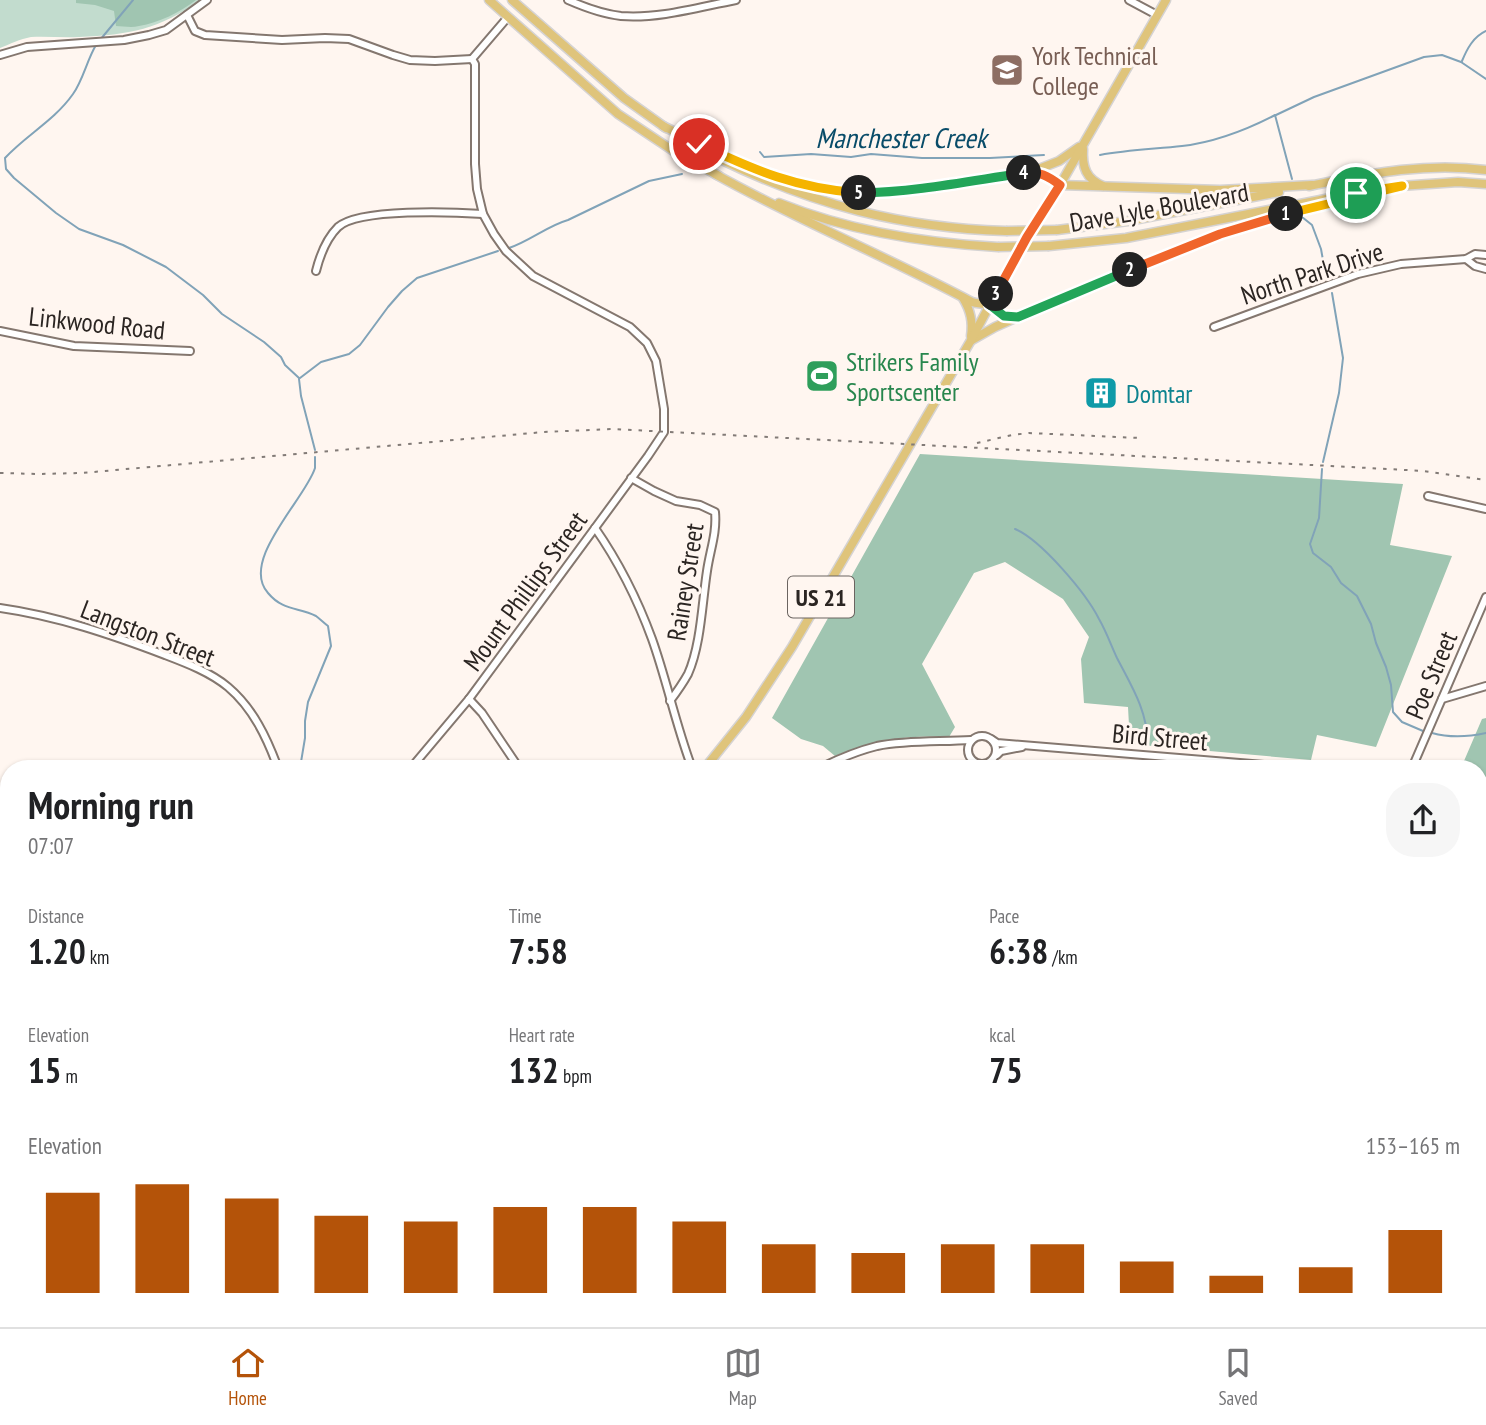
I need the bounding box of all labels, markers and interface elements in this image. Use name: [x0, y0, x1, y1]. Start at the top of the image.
place label: York Technical College: [1032, 39, 1158, 102]
school or university icon: York Technical College: [988, 51, 1026, 89]
pin: [669, 114, 729, 174]
water label: Manchester Creek: [815, 119, 990, 156]
icon: check: [680, 125, 718, 163]
pin: 4: [1006, 156, 1042, 190]
text: 4: [1019, 160, 1028, 184]
pin: [1326, 163, 1386, 223]
icon: arrive: [1337, 174, 1375, 212]
street label: Dave Lyle Boulevard: [1067, 175, 1251, 239]
pin: 5: [842, 176, 876, 210]
text: 5: [854, 180, 863, 204]
pin: 1: [1268, 196, 1304, 232]
text: 1: [1281, 201, 1290, 225]
street label: North Park Drive: [1237, 234, 1387, 312]
pin: 2: [1112, 252, 1148, 288]
text: 2: [1125, 257, 1134, 281]
pin: 3: [978, 276, 1014, 312]
text: 3: [991, 281, 1000, 305]
street label: Linkwood Road: [27, 299, 167, 347]
place label: Strikers Family Sportscenter: [846, 345, 979, 408]
sports icon: Strikers Family Sportscenter: [803, 357, 841, 395]
building icon: Domtar: [1082, 374, 1120, 412]
place label: Domtar: [1126, 377, 1192, 410]
street label: Mount Phillips Street: [456, 505, 594, 677]
street label: Rainey Street: [659, 521, 711, 643]
road number: US 21: [788, 576, 854, 618]
street label: Langston Street: [76, 592, 220, 674]
street label: Poe Street: [1398, 626, 1464, 724]
street label: Bird Street: [1111, 716, 1209, 758]
text: Morning run: [28, 780, 194, 829]
button: share: [1386, 783, 1460, 857]
text: 07:07: [28, 831, 74, 860]
text: Distance: [28, 904, 84, 928]
text: Time: [509, 904, 542, 928]
text: Pace: [989, 904, 1019, 928]
text: 1.20: [28, 928, 86, 974]
text: 7:58: [509, 928, 568, 974]
text: 6:38: [989, 928, 1048, 974]
text: km: [86, 945, 109, 969]
text: /km: [1048, 945, 1078, 969]
text: Elevation: [28, 1023, 89, 1047]
text: Heart rate: [509, 1023, 575, 1047]
text: kcal: [989, 1023, 1015, 1047]
text: 15: [28, 1047, 61, 1093]
text: 132: [509, 1047, 559, 1093]
text: 75: [989, 1047, 1023, 1093]
text: m: [61, 1064, 78, 1088]
text: bpm: [559, 1064, 592, 1088]
text: Elevation: [28, 1131, 102, 1160]
text: 153–165 m: [1366, 1131, 1460, 1160]
tab: Home: [228, 1344, 267, 1410]
tab: Map: [724, 1344, 762, 1410]
tab: Saved: [1218, 1344, 1258, 1410]

